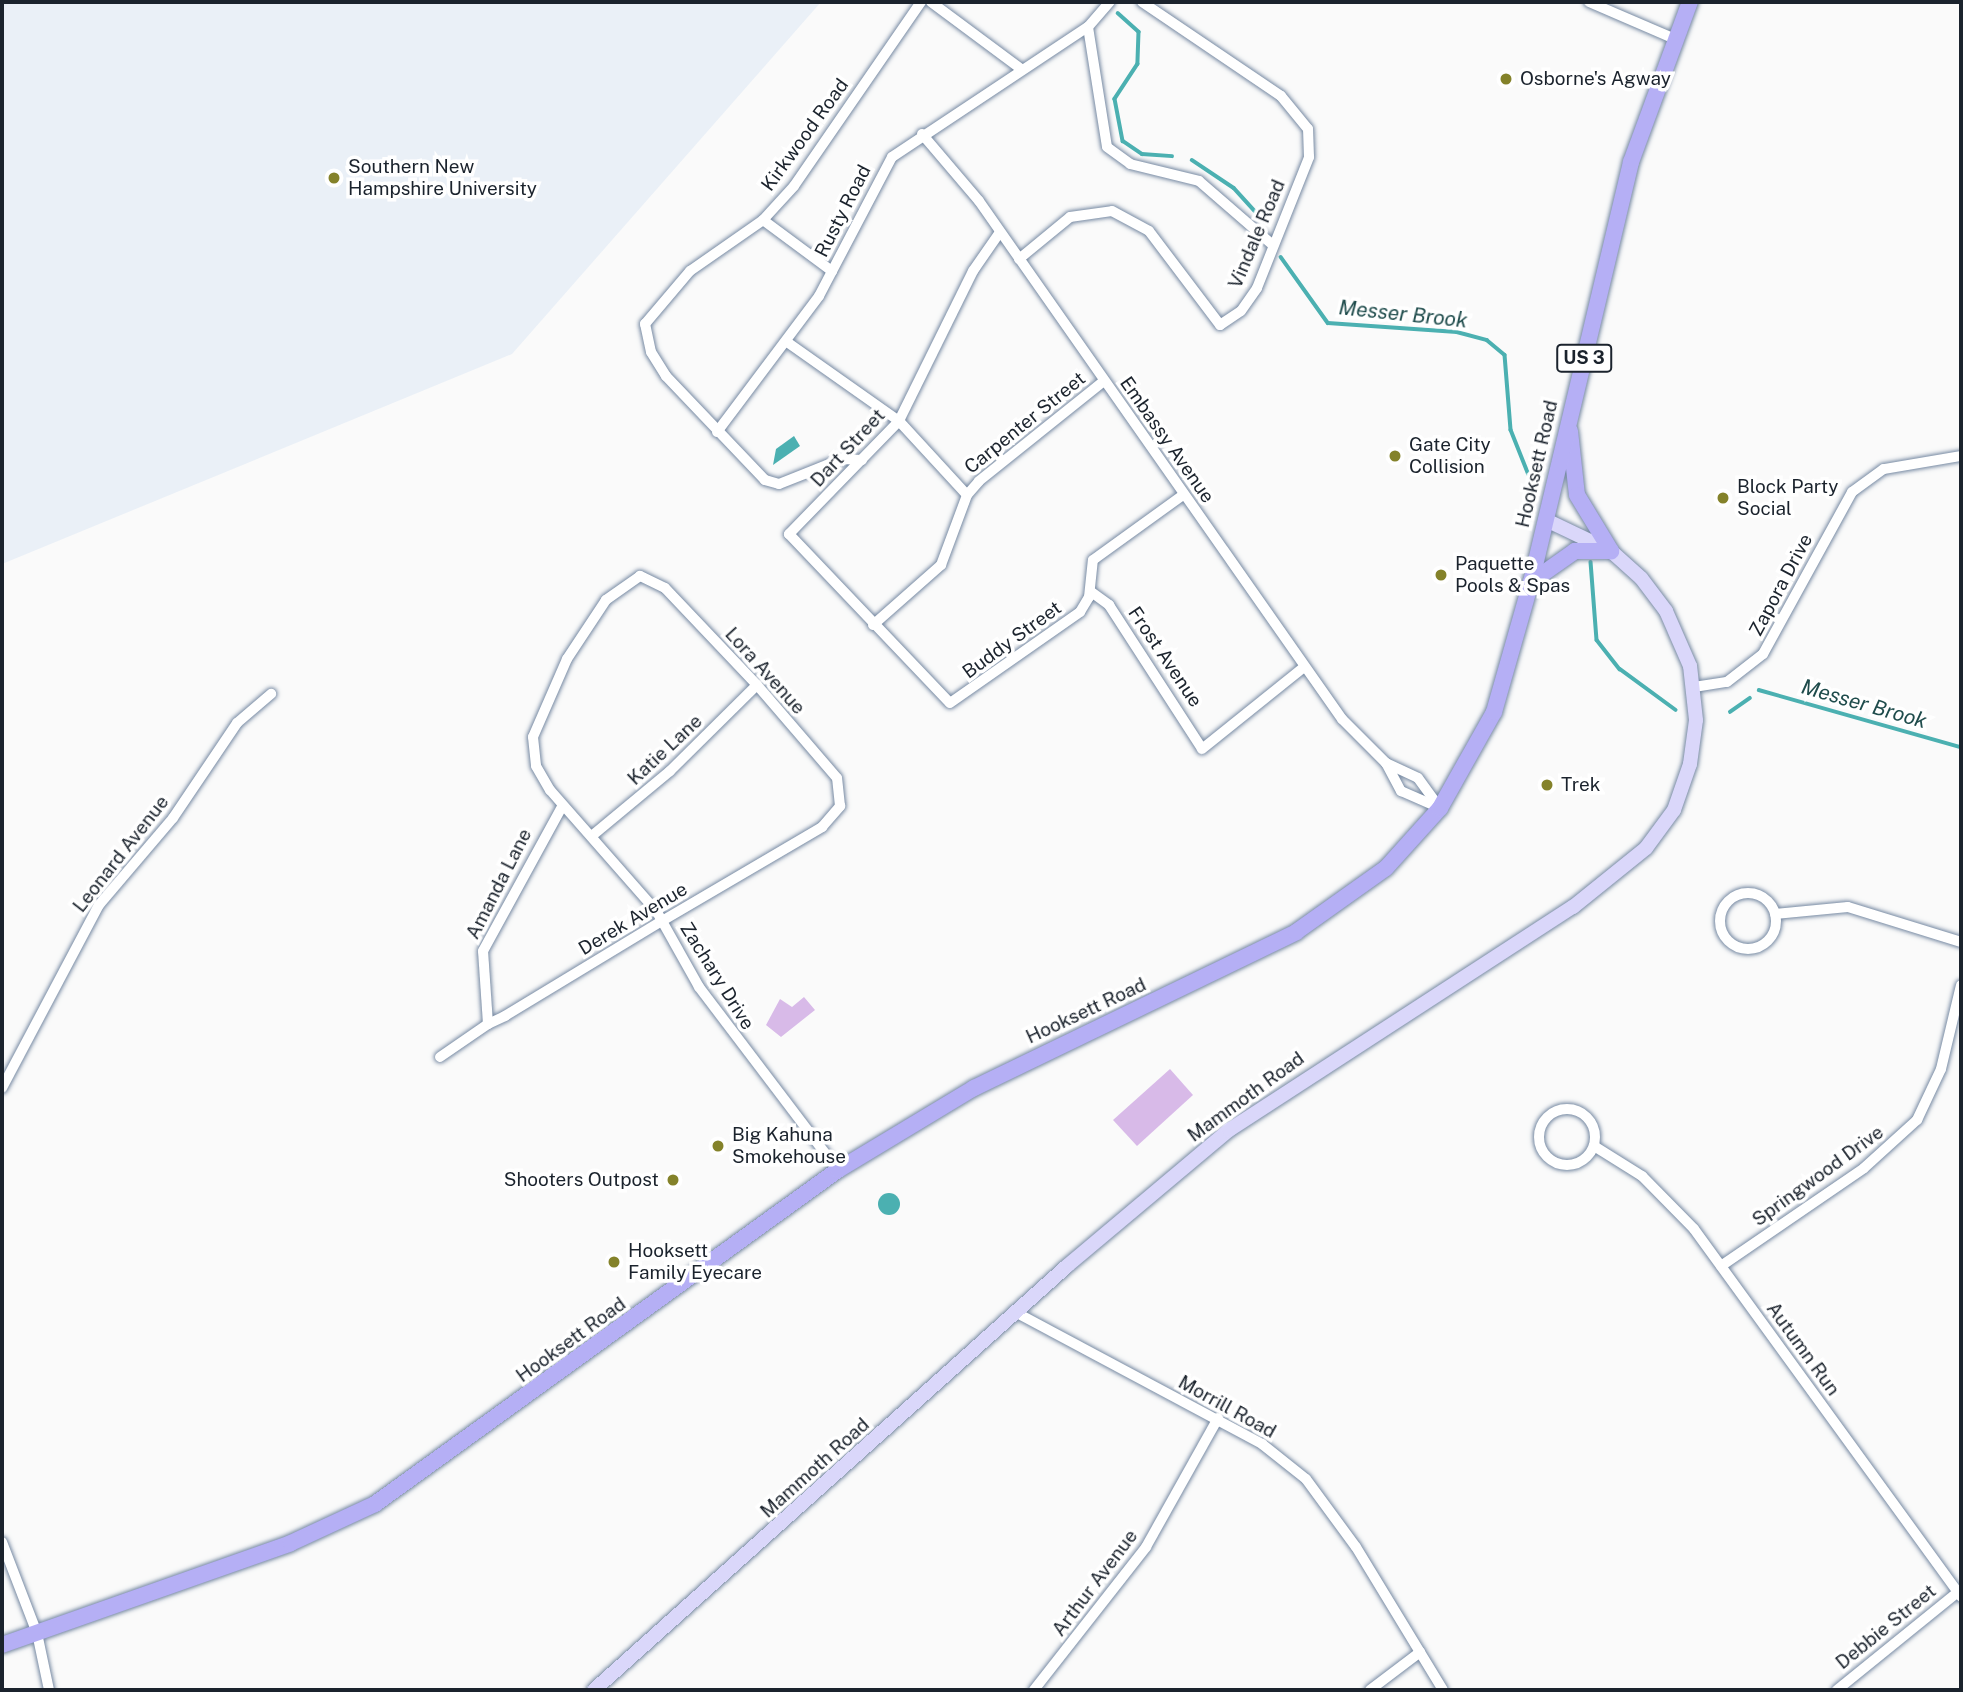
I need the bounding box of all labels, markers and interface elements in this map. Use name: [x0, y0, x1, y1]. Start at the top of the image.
place label: Osborne's Agway: [1520, 68, 1671, 90]
marker: Osborne's Agway: [1498, 71, 1514, 87]
street label: Kirkwood Road: [757, 74, 853, 196]
place label: Southern New Hampshire University: [348, 156, 537, 200]
street label: Rusty Road: [810, 161, 876, 261]
marker: Southern New Hampshire University: [326, 170, 342, 186]
street label: Vindale Road: [1224, 176, 1290, 292]
water label: Messer Brook: [1337, 295, 1469, 333]
road number: US 3: [1556, 344, 1612, 372]
street label: Carpenter Street: [960, 367, 1090, 479]
street label: Embassy Avenue: [1115, 373, 1219, 507]
street label: Hooksett Road: [1511, 398, 1563, 530]
street label: Dart Street: [806, 404, 890, 492]
place label: Gate City Collision: [1409, 434, 1491, 478]
marker: Gate City Collision: [1387, 448, 1403, 464]
place label: Block Party Social: [1737, 476, 1838, 520]
marker: Block Party Social: [1715, 490, 1731, 506]
street label: Zapora Drive: [1745, 530, 1817, 640]
place label: Paquette Pools & Spas: [1455, 553, 1570, 597]
marker: Paquette Pools & Spas: [1433, 567, 1449, 583]
street label: Buddy Street: [958, 596, 1066, 684]
street label: Frost Avenue: [1123, 603, 1207, 711]
street label: Lora Avenue: [720, 623, 810, 719]
water label: Messer Brook: [1798, 674, 1930, 734]
street label: Katie Lane: [623, 710, 707, 790]
place label: Trek: [1561, 774, 1600, 796]
marker: Trek: [1539, 777, 1555, 793]
street label: Leonard Avenue: [68, 791, 174, 917]
street label: Amanda Lane: [461, 825, 537, 943]
street label: Derek Avenue: [575, 878, 691, 960]
street label: Zachary Drive: [675, 918, 759, 1034]
street label: Hooksett Road: [1022, 973, 1150, 1049]
street label: Mammoth Road: [1183, 1047, 1309, 1147]
street label: Springwood Drive: [1748, 1121, 1888, 1231]
place label: Big Kahuna Smokehouse: [732, 1124, 846, 1168]
marker: Big Kahuna Smokehouse: [710, 1138, 726, 1154]
place label: Shooters Outpost: [504, 1169, 659, 1191]
marker: Shooters Outpost: [665, 1172, 681, 1188]
place label: Hooksett Family Eyecare: [628, 1240, 762, 1284]
marker: Hooksett Family Eyecare: [606, 1254, 622, 1270]
street label: Hooksett Road: [512, 1293, 630, 1387]
street label: Autumn Run: [1762, 1298, 1844, 1400]
street label: Morrill Road: [1174, 1371, 1280, 1443]
street label: Mammoth Road: [756, 1413, 874, 1523]
street label: Arthur Avenue: [1048, 1525, 1142, 1641]
street label: Debbie Street: [1831, 1580, 1941, 1674]

